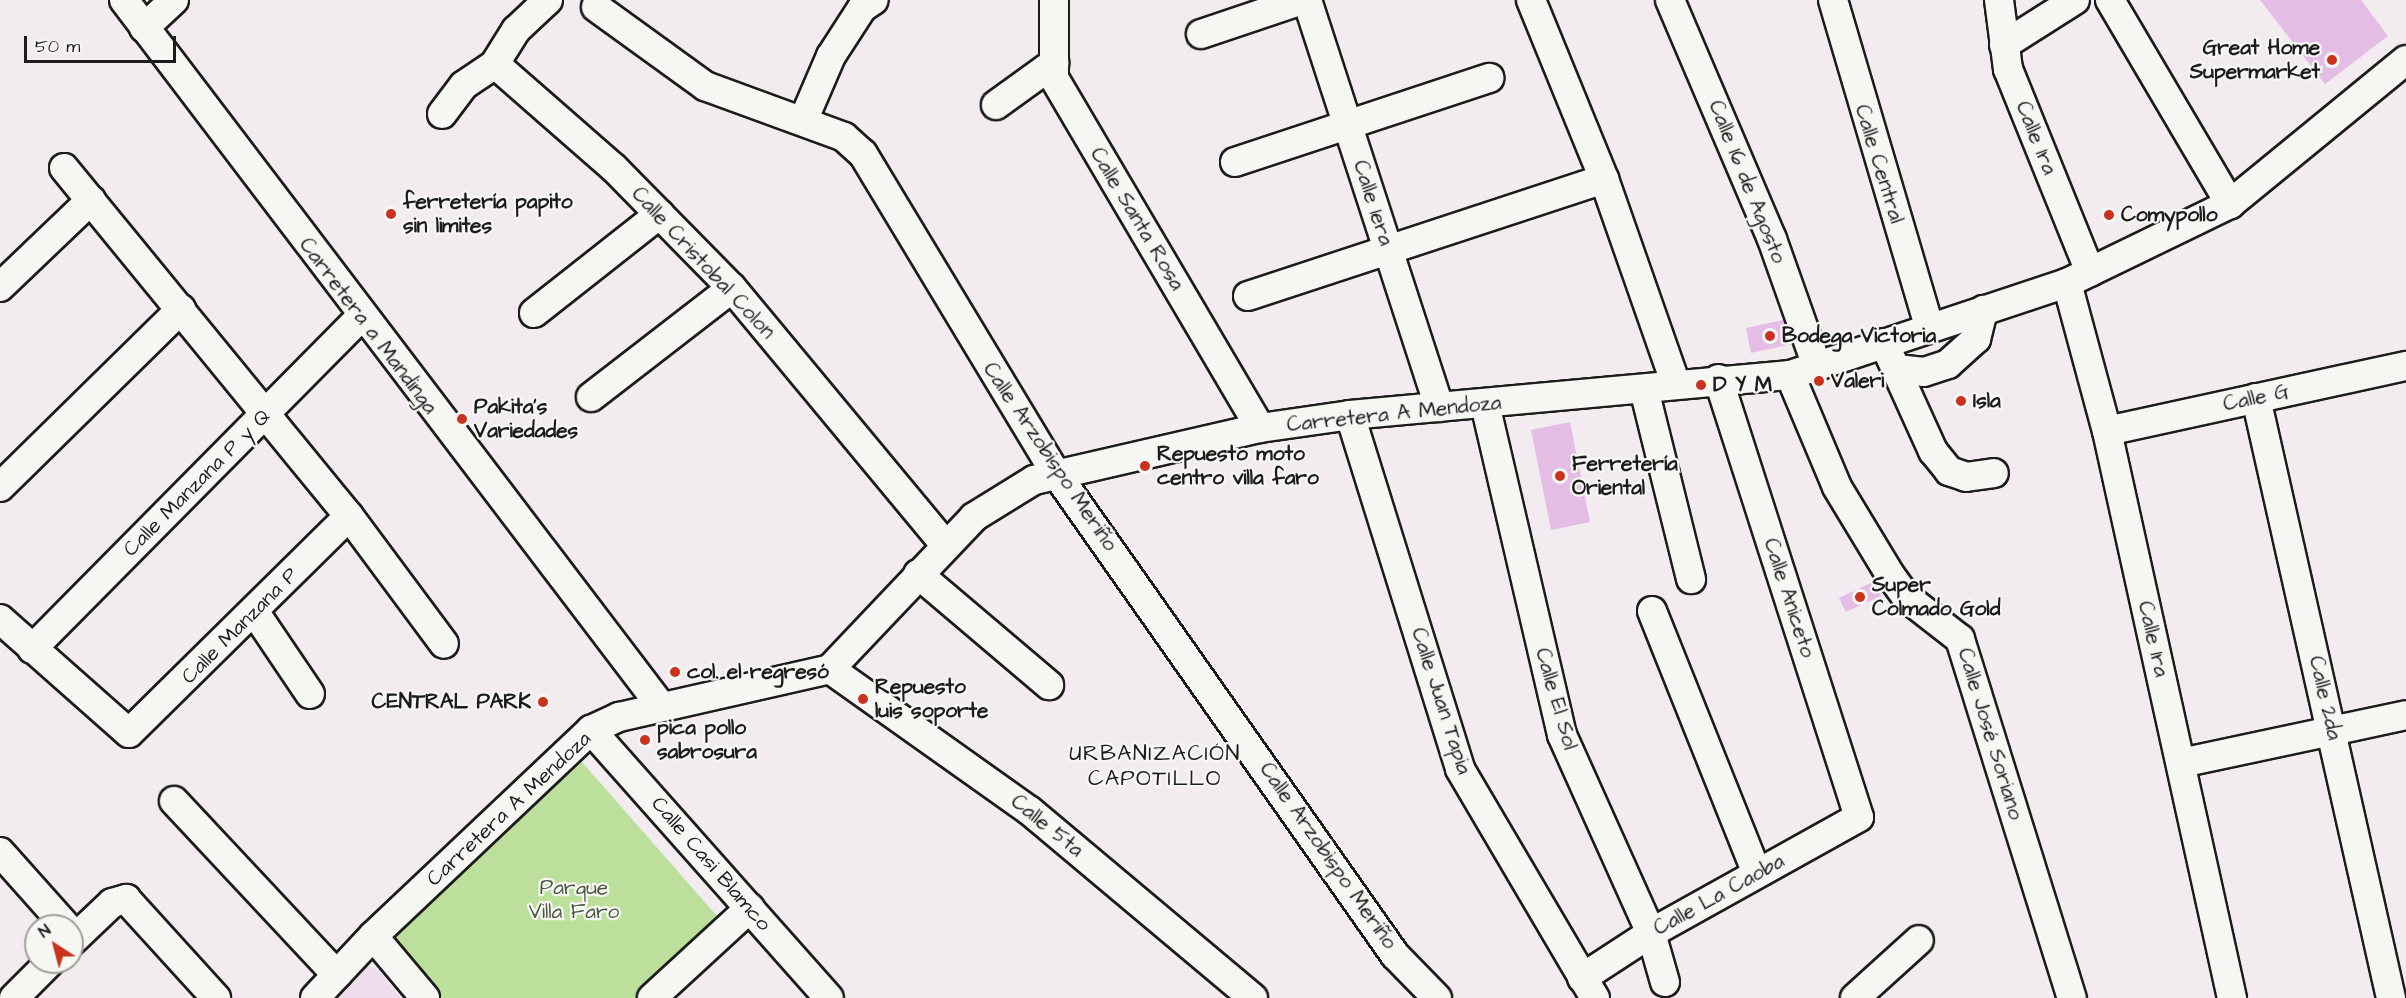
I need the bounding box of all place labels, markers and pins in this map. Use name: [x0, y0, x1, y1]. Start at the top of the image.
place label: Great Home Supermarket: [2190, 35, 2320, 85]
marker: Great Home Supermarket: [2325, 53, 2339, 67]
place label: ferretería papito sin limites: [403, 189, 573, 239]
place label: Comypollo: [2121, 202, 2217, 228]
marker: ferretería papito sin limites: [384, 207, 398, 221]
marker: Comypollo: [2102, 208, 2116, 222]
place label: Bodega Victoria: [1782, 323, 1936, 349]
marker: Bodega Victoria: [1763, 329, 1777, 343]
place label: Valeri: [1831, 368, 1884, 394]
place label: D Y M: [1713, 372, 1772, 398]
marker: Valeri: [1812, 374, 1826, 388]
marker: D Y M: [1694, 378, 1708, 392]
place label: Isla: [1973, 388, 2001, 414]
place label: Pakita's Variedades: [474, 394, 578, 444]
marker: Isla: [1954, 394, 1968, 408]
marker: Pakita's Variedades: [455, 412, 469, 426]
place label: Repuesto moto centro villa faro: [1157, 441, 1319, 491]
place label: Ferretería Oriental: [1572, 451, 1678, 501]
marker: Repuesto moto centro villa faro: [1138, 459, 1152, 473]
marker: Ferretería Oriental: [1553, 469, 1567, 483]
place label: Super Colmado Gold: [1872, 572, 2000, 622]
marker: Super Colmado Gold: [1853, 590, 1867, 604]
place label: col. el regresó: [687, 659, 829, 685]
marker: col. el regresó: [668, 665, 682, 679]
place label: Repuesto luis soporte: [875, 674, 988, 724]
place label: CENTRAL PARK: [372, 689, 531, 715]
marker: Repuesto luis soporte: [856, 692, 870, 706]
marker: CENTRAL PARK: [536, 695, 550, 709]
place label: pica pollo sabrosura: [657, 715, 757, 765]
marker: pica pollo sabrosura: [638, 733, 652, 747]

